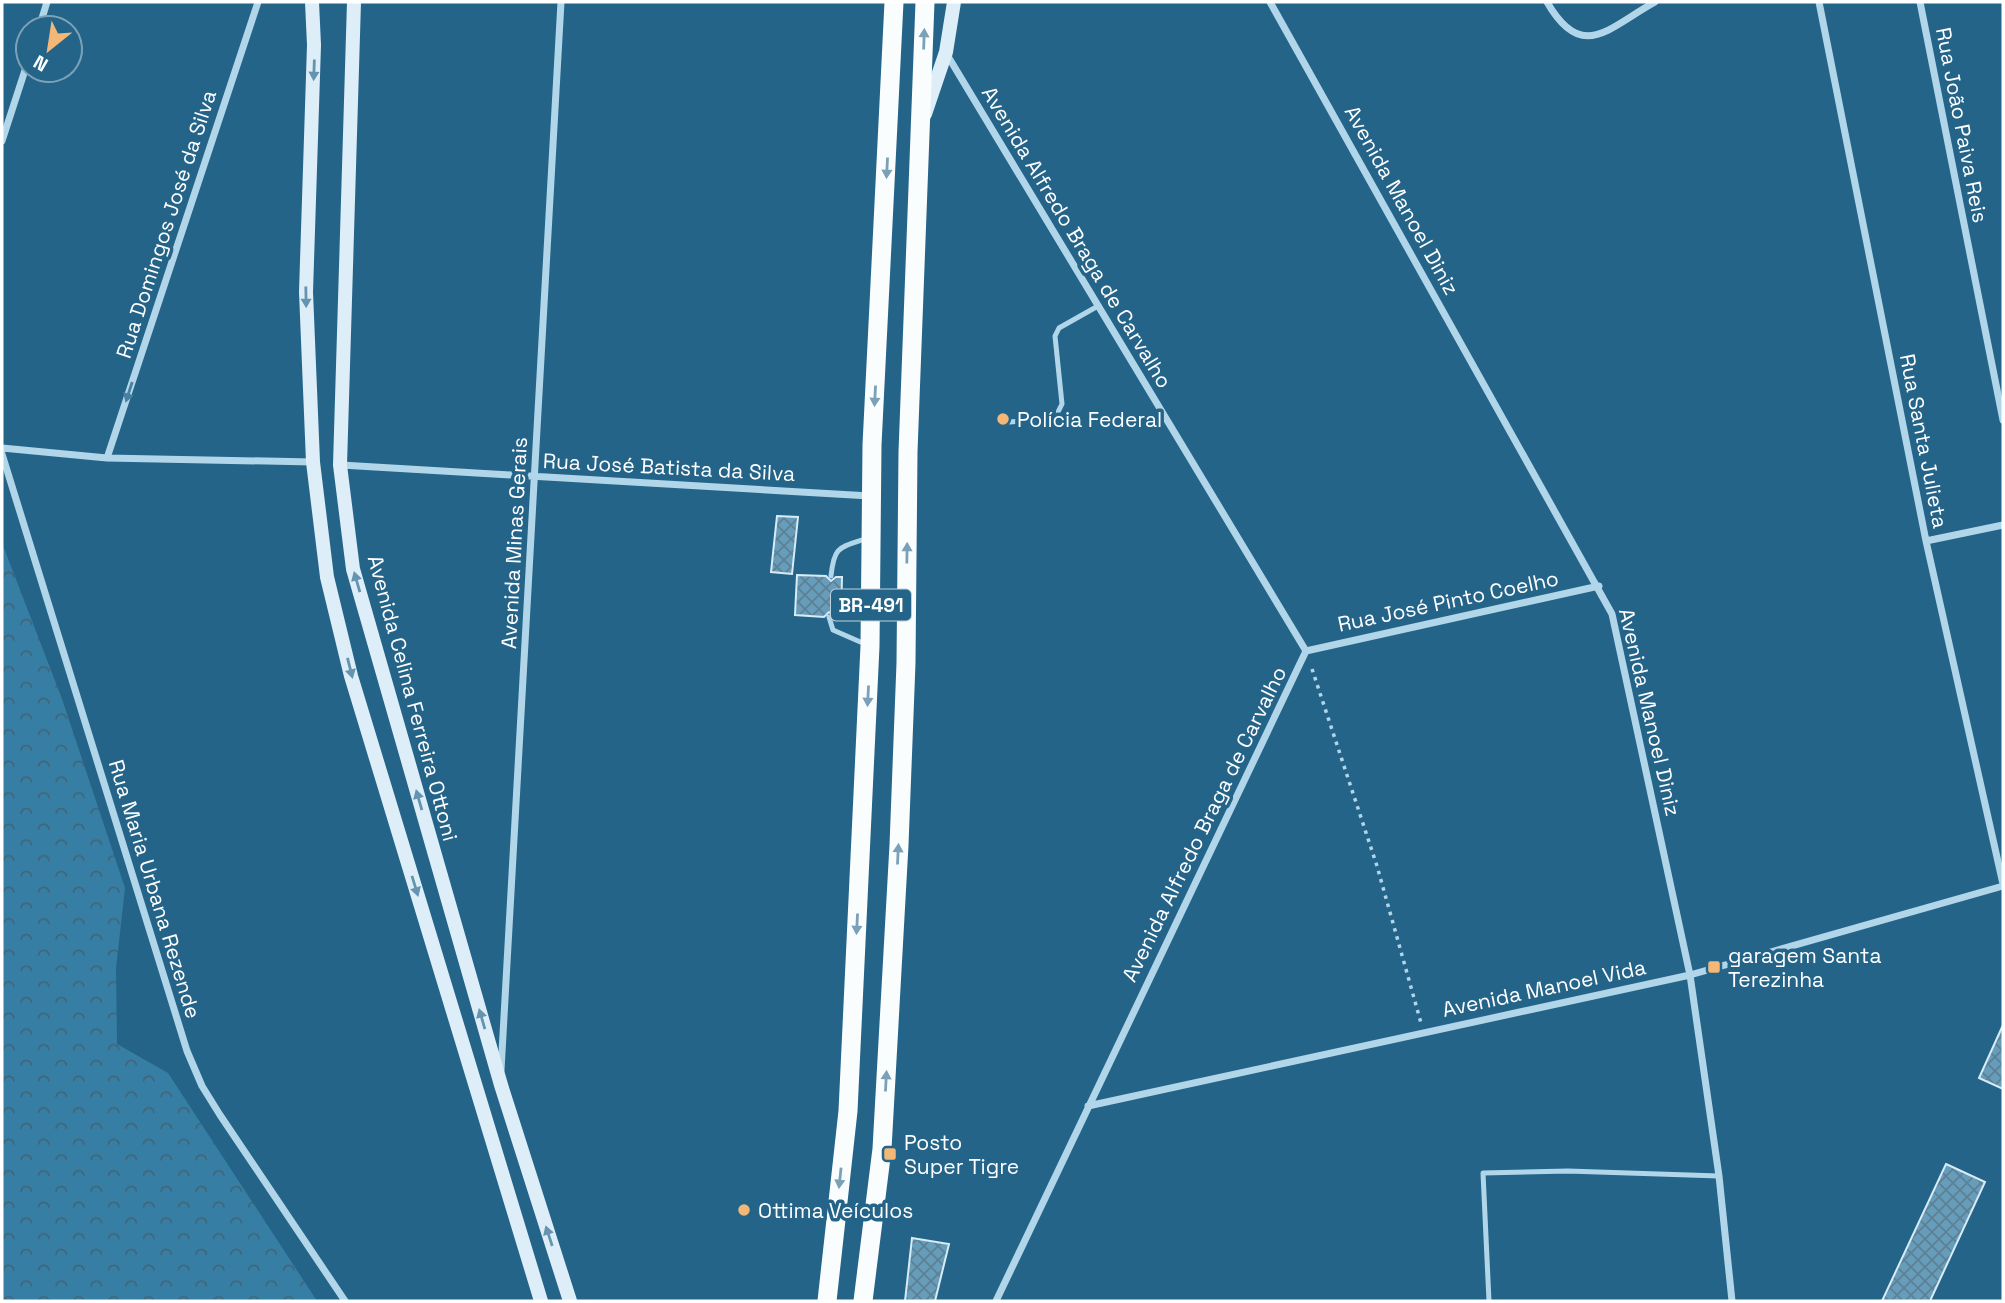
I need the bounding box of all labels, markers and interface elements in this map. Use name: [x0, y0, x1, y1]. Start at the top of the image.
north arrow: [14, 14, 84, 84]
street label: Rua João Paiva Reis: [1930, 25, 1994, 225]
one-way arrow: [918, 28, 929, 50]
text: N: [29, 49, 53, 77]
one-way arrow: [308, 59, 319, 81]
street label: Avenida Alfredo Braga de Carvalho: [976, 81, 1178, 393]
street label: Rua Domingos José da Silva: [110, 86, 222, 362]
street label: Avenida Manoel Diniz: [1339, 101, 1465, 299]
one-way arrow: [882, 158, 893, 180]
one-way arrow: [301, 287, 312, 309]
street label: Rua Santa Julieta: [1894, 352, 1954, 530]
one-way arrow: [123, 382, 134, 403]
one-way arrow: [869, 385, 880, 407]
place label: Polícia Federal: [1017, 406, 1162, 433]
marker: Polícia Federal: [995, 411, 1011, 427]
street label: Avenida Minas Gerais: [495, 436, 533, 650]
street label: Rua José Batista da Silva: [542, 447, 796, 487]
one-way arrow: [901, 542, 913, 564]
street label: Avenida Celina Ferreira Ottoni: [362, 552, 464, 844]
street label: Rua José Pinto Coelho: [1335, 564, 1561, 638]
one-way arrow: [351, 570, 362, 592]
road number: BR-491: [831, 590, 911, 620]
street label: Avenida Manoel Diniz: [1613, 606, 1687, 818]
one-way arrow: [345, 657, 356, 679]
street label: Avenida Alfredo Braga de Carvalho: [1116, 662, 1292, 986]
one-way arrow: [862, 686, 873, 708]
street label: Rua Maria Urbana Rezende: [103, 756, 207, 1022]
one-way arrow: [414, 790, 424, 811]
one-way arrow: [893, 843, 904, 865]
one-way arrow: [410, 876, 420, 897]
one-way arrow: [851, 913, 862, 935]
place label: garagem Santa Terezinha: [1728, 942, 1881, 993]
street label: Avenida Manoel Vida: [1440, 953, 1648, 1023]
marker: garagem Santa Terezinha: [1706, 959, 1722, 975]
one-way arrow: [476, 1008, 486, 1029]
one-way arrow: [880, 1070, 891, 1092]
place label: Posto Super Tigre: [904, 1129, 1019, 1180]
marker: Posto Super Tigre: [882, 1146, 898, 1162]
one-way arrow: [835, 1168, 846, 1190]
place label: Ottima Veículos: [758, 1197, 913, 1224]
marker: Ottima Veículos: [736, 1202, 752, 1218]
one-way arrow: [544, 1226, 554, 1247]

